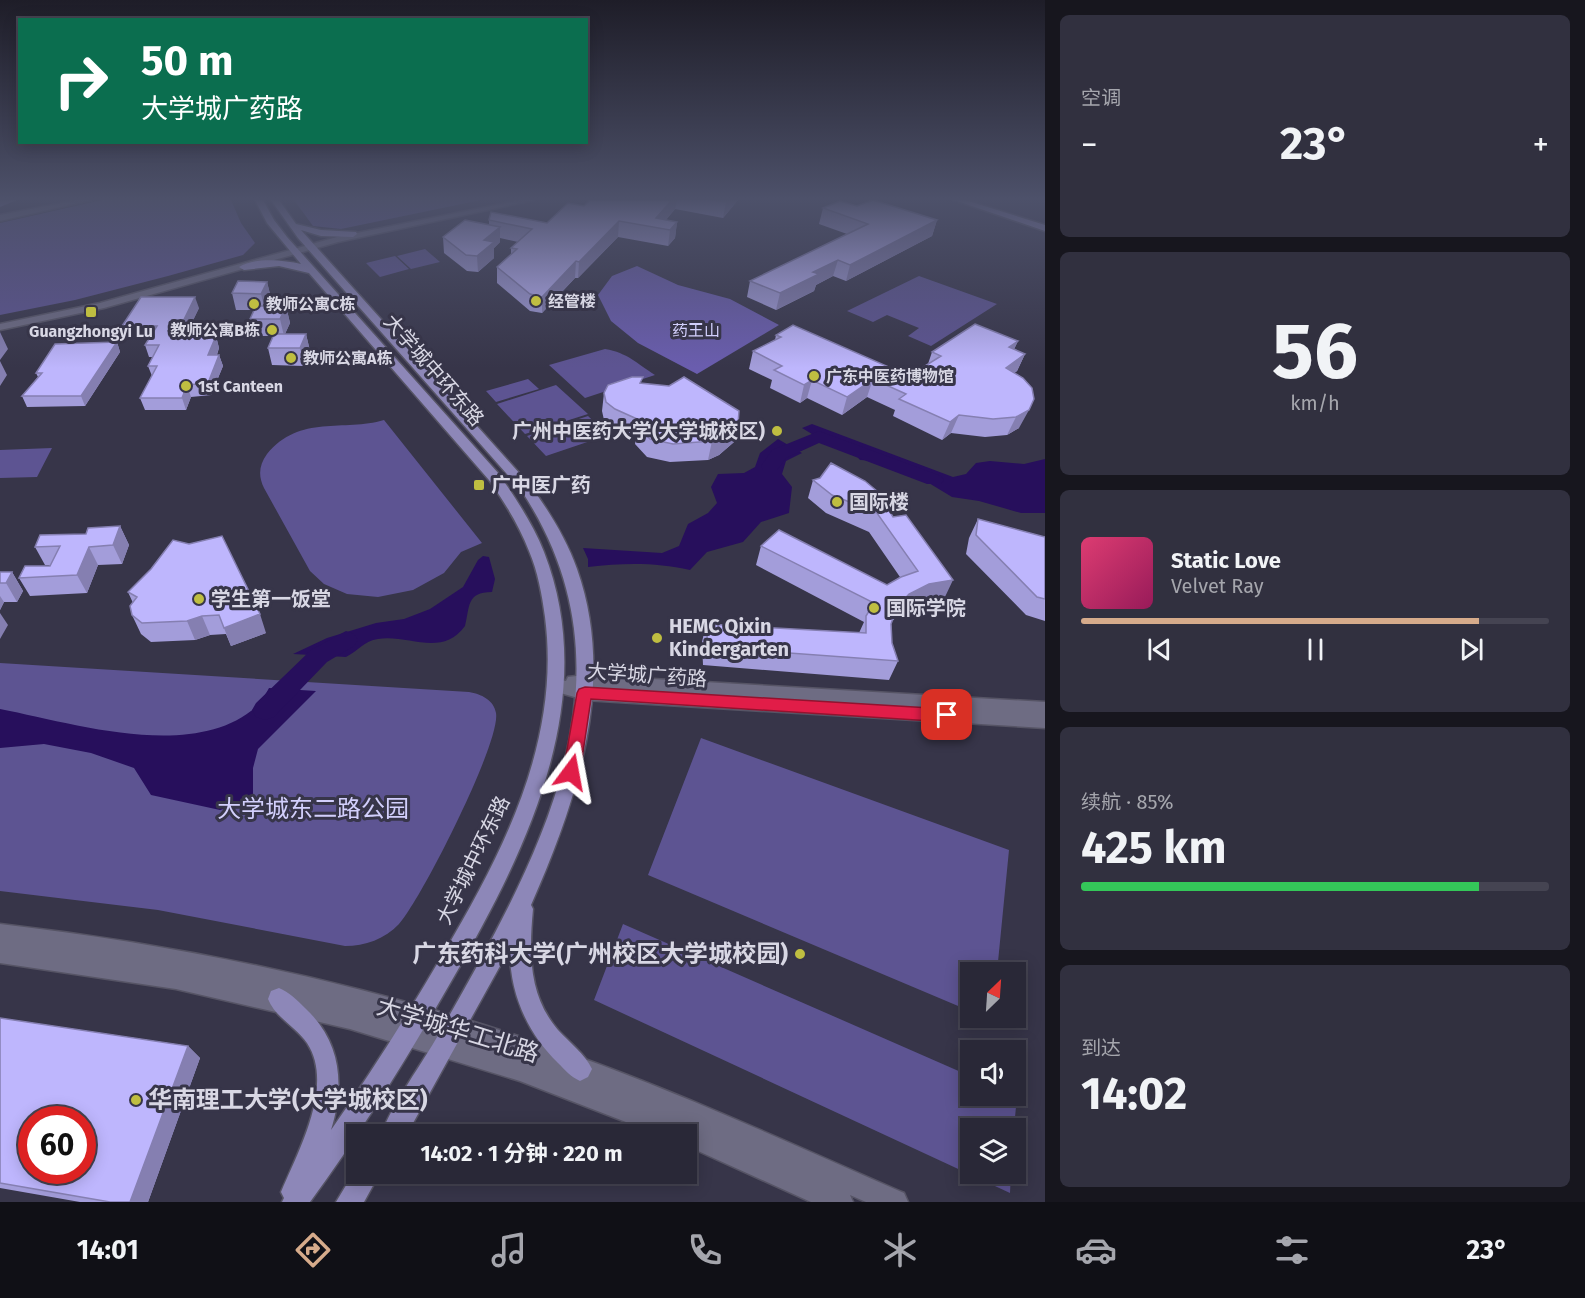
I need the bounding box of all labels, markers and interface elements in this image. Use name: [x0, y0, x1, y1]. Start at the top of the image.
text: 50 m: [141, 36, 234, 86]
icon: right: [42, 42, 120, 120]
text: 空调: [1081, 86, 1121, 110]
text: 大学城广药路: [141, 93, 303, 125]
text: 23°: [1280, 117, 1350, 171]
text: −: [1081, 125, 1098, 165]
text: +: [1533, 125, 1549, 165]
place label: 经管楼: [548, 292, 596, 311]
marker: 经管楼: [529, 294, 543, 308]
place label: 教师公寓C栋: [266, 295, 355, 314]
marker: 教师公寓C栋: [247, 297, 261, 311]
marker: Guangzhongyi Lu: [84, 305, 98, 319]
text: 56: [1272, 305, 1358, 399]
street label: 大学城中环东路: [379, 309, 489, 431]
place label: 教师公寓B栋: [170, 321, 260, 340]
park label: 药王山: [672, 321, 720, 340]
place label: Guangzhongyi Lu: [29, 322, 153, 341]
marker: 教师公寓B栋: [265, 323, 279, 337]
place label: 教师公寓A栋: [303, 349, 392, 368]
marker: 教师公寓A栋: [284, 351, 298, 365]
place label: 广东中医药博物馆: [826, 367, 954, 386]
marker: 广东中医药博物馆: [807, 369, 821, 383]
place label: 1st Canteen: [198, 377, 283, 396]
marker: 1st Canteen: [179, 379, 193, 393]
text: km/h: [1290, 391, 1340, 415]
place label: 广州中医药大学(大学城校区): [512, 419, 765, 443]
marker: 广州中医药大学(大学城校区): [770, 424, 784, 438]
place label: 广中医广药: [491, 473, 591, 497]
marker: 广中医广药: [472, 478, 486, 492]
place label: 国际楼: [849, 490, 909, 514]
marker: 国际楼: [830, 495, 844, 509]
text: Static Love: [1171, 547, 1281, 574]
text: Velvet Ray: [1171, 574, 1264, 598]
place label: 学生第一饭堂: [211, 587, 331, 611]
marker: 学生第一饭堂: [192, 592, 206, 606]
place label: 国际学院: [886, 596, 966, 620]
marker: 国际学院: [867, 601, 881, 615]
place label: HEMC Qixin Kindergarten: [669, 614, 789, 661]
marker: HEMC Qixin Kindergarten: [650, 631, 664, 645]
icon: previous: [1143, 633, 1176, 666]
icon: pause: [1299, 633, 1332, 666]
icon: next: [1455, 633, 1488, 666]
street label: 大学城广药路: [586, 659, 708, 691]
pin: [921, 689, 972, 740]
icon: arrive: [930, 698, 963, 731]
position arrow: [539, 740, 603, 804]
text: 续航 · 85%: [1081, 790, 1174, 814]
street label: 大学城中环东路: [432, 792, 514, 928]
park label: 大学城东二路公园: [217, 795, 409, 823]
text: 425 km: [1081, 821, 1226, 875]
place label: 广东药科大学(广州校区大学城校园): [412, 940, 788, 968]
marker: 广东药科大学(广州校区大学城校园): [793, 947, 807, 961]
north arrow: [960, 962, 1026, 1028]
map controls: [960, 962, 1026, 1184]
street label: 大学城华工北路: [374, 992, 542, 1068]
text: 到达: [1081, 1036, 1121, 1060]
button: sound: [960, 1040, 1026, 1106]
text: 14:02: [1081, 1067, 1187, 1121]
place label: 华南理工大学(大学城校区): [148, 1086, 428, 1114]
marker: 华南理工大学(大学城校区): [129, 1093, 143, 1107]
speed limit sign: 60: [18, 1106, 96, 1184]
button: layers: [960, 1118, 1026, 1184]
text: 14:02 · 1 分钟 · 220 m: [420, 1140, 623, 1167]
icon: directions: [292, 1229, 334, 1271]
icon: music: [488, 1229, 530, 1271]
icon: phone: [684, 1229, 726, 1271]
icon: climate: [879, 1229, 921, 1271]
icon: car: [1075, 1229, 1117, 1271]
icon: filters: [1271, 1229, 1313, 1271]
text: 14:01: [77, 1234, 139, 1266]
text: 23°: [1466, 1234, 1508, 1266]

